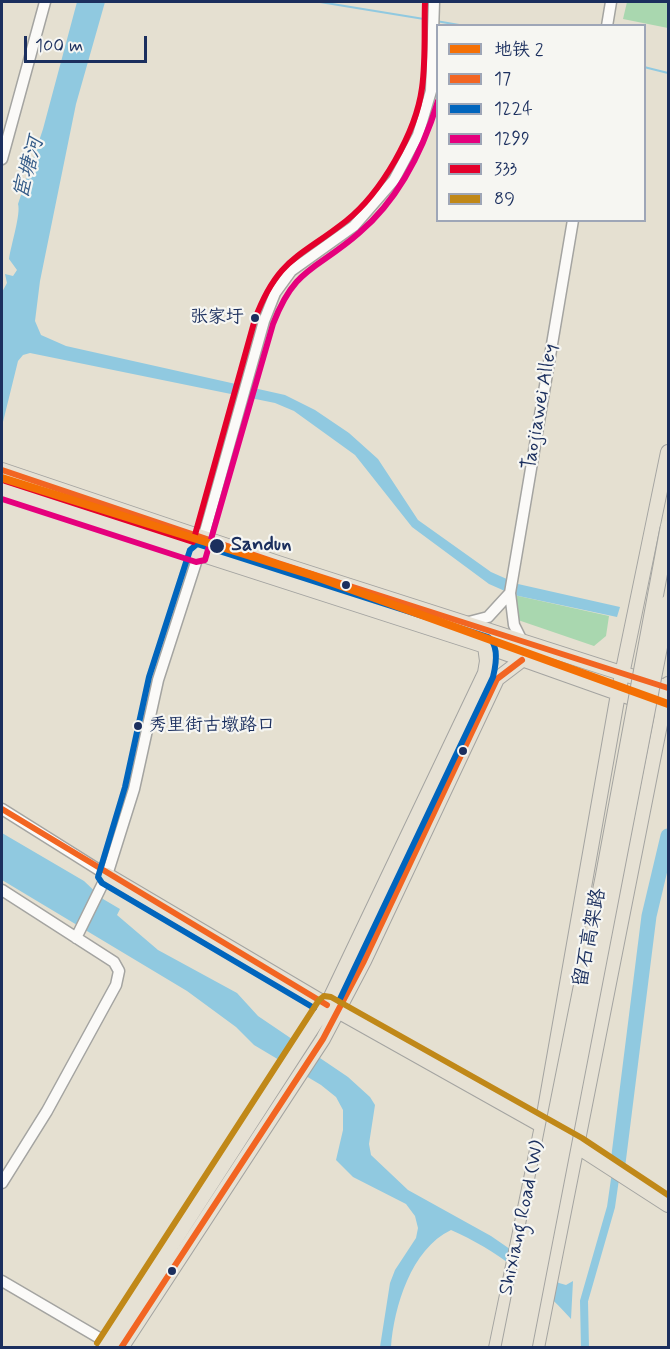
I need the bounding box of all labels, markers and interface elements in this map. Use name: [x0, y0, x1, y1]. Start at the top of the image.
scale bar: [27, 24, 150, 62]
legend: [436, 24, 646, 222]
text: 100 m: [35, 34, 83, 58]
text: 地铁 2: [494, 38, 544, 62]
text: 17: [494, 67, 511, 91]
text: 1224: [494, 97, 533, 121]
text: 1299: [494, 127, 530, 151]
water label: 宦塘河: [10, 134, 50, 202]
text: 333: [494, 157, 517, 181]
text: 89: [494, 187, 515, 211]
place label: 张家圩: [190, 307, 244, 329]
marker: 张家圩: [249, 312, 261, 324]
street label: Taojiawei Alley: [518, 342, 564, 472]
place label: Sandun: [231, 534, 291, 558]
marker: Sandun: [208, 537, 226, 555]
unlabelled marker: [340, 579, 352, 591]
place label: 秀里街古墩路口: [149, 715, 275, 737]
marker: 秀里街古墩路口: [132, 720, 144, 732]
unlabelled marker: [457, 745, 469, 757]
street label: 留石高架路: [570, 887, 612, 989]
street label: Shixiang Road (W): [495, 1138, 551, 1298]
unlabelled marker: [166, 1265, 178, 1277]

